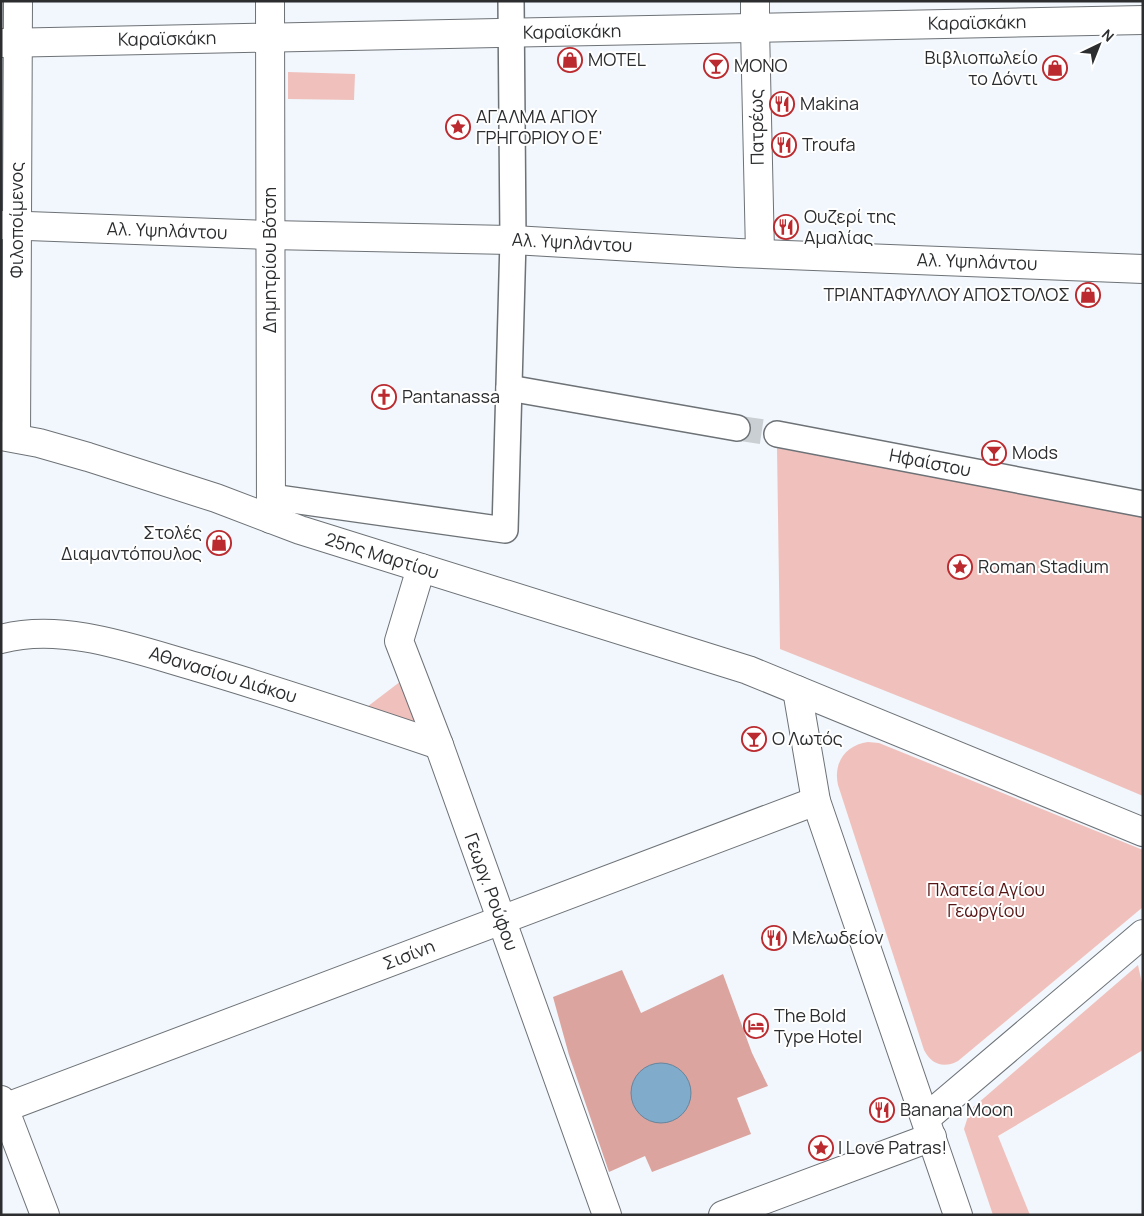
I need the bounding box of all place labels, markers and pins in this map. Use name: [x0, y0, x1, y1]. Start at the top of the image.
place label: Βιβλιοπωλείο το Δόντι: [925, 45, 1038, 90]
shop icon: MOTEL: [557, 47, 583, 73]
place label: MOTEL: [588, 47, 646, 71]
bar icon: MONO: [703, 53, 729, 79]
place label: MONO: [734, 53, 788, 77]
shop icon: Βιβλιοπωλείο το Δόντι: [1042, 55, 1068, 81]
restaurant icon: Makina: [769, 91, 795, 117]
place label: Makina: [800, 91, 859, 115]
place label: ΑΓΑΛΜΑ ΑΓΙΟΥ ΓΡΗΓΟΡΙΟΥ Ο Ε': [476, 104, 602, 149]
place icon: ΑΓΑΛΜΑ ΑΓΙΟΥ ΓΡΗΓΟΡΙΟΥ Ο Ε': [445, 114, 471, 140]
restaurant icon: Troufa: [771, 132, 797, 158]
place label: Troufa: [802, 132, 856, 156]
place label: Ουζερί της Αμαλίας: [804, 204, 896, 249]
restaurant icon: Ουζερί της Αμαλίας: [773, 214, 799, 240]
place label: ΤΡΙΑΝΤΑΦΥΛΛΟΥ ΑΠΟΣΤΟΛΟΣ: [823, 282, 1070, 306]
shop icon: ΤΡΙΑΝΤΑΦΥΛΛΟΥ ΑΠΟΣΤΟΛΟΣ: [1075, 282, 1101, 308]
church icon: Pantanassa: [371, 384, 397, 410]
place label: Pantanassa: [402, 384, 500, 408]
bar icon: Mods: [981, 440, 1007, 466]
place label: Mods: [1012, 440, 1058, 464]
place label: Στολές Διαμαντόπουλος: [61, 520, 202, 565]
shop icon: Στολές Διαμαντόπουλος: [206, 530, 232, 556]
place icon: Roman Stadium: [947, 554, 973, 580]
place label: Roman Stadium: [978, 554, 1109, 578]
bar icon: Ο Λωτός: [741, 726, 767, 752]
place label: Ο Λωτός: [772, 726, 843, 750]
restaurant icon: Μελωδείον: [761, 925, 787, 951]
place label: Μελωδείον: [792, 925, 884, 949]
place label: The Bold Type Hotel: [774, 1003, 862, 1048]
hotel icon: The Bold Type Hotel: [743, 1013, 769, 1039]
restaurant icon: Banana Moon: [869, 1097, 895, 1123]
place label: Banana Moon: [900, 1097, 1013, 1121]
place icon: I Love Patras!: [808, 1135, 834, 1161]
place label: I Love Patras!: [838, 1135, 947, 1159]

